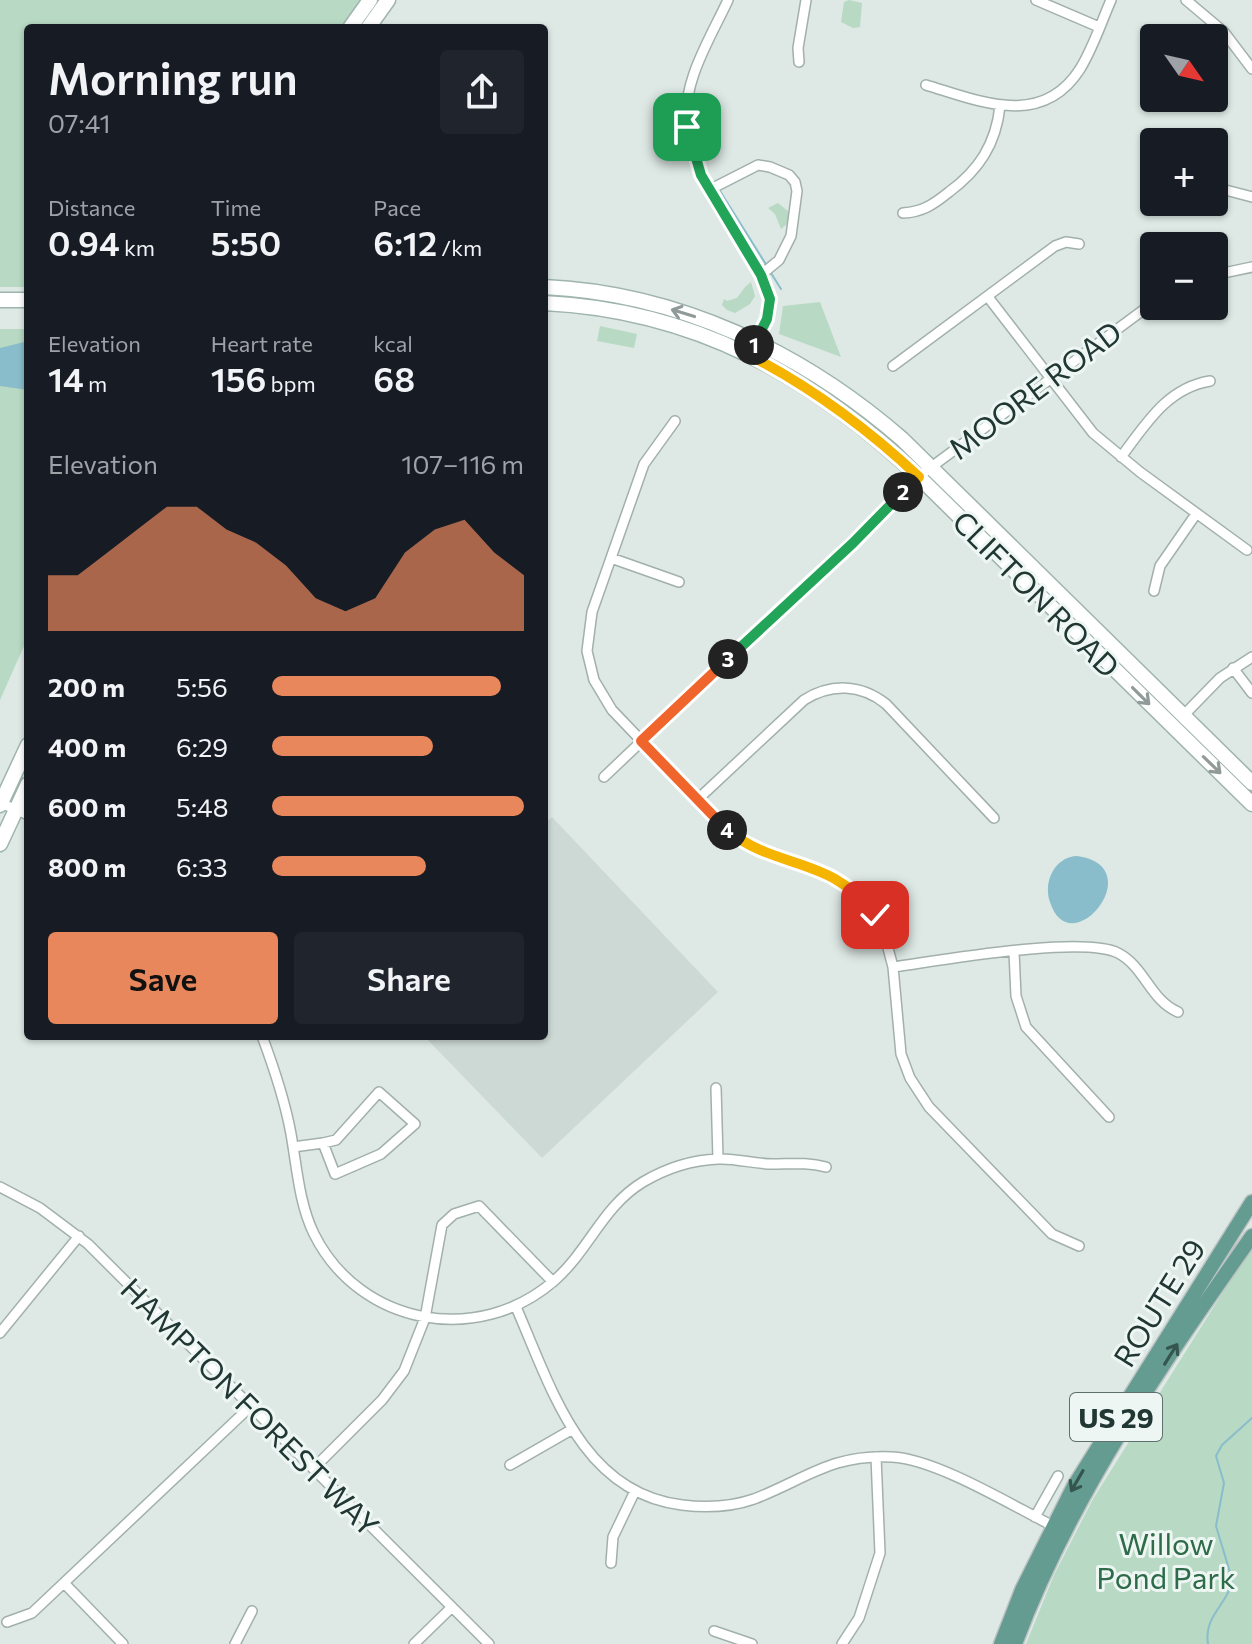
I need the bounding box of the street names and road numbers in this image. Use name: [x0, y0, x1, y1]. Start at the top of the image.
street label: MOORE ROAD: [940, 312, 1128, 466]
street label: CLIFTON ROAD: [946, 502, 1128, 684]
street label: ROUTE 29: [1104, 1231, 1212, 1373]
street label: HAMPTON FOREST WAY: [114, 1269, 388, 1543]
road number: US 29: [1070, 1393, 1162, 1441]

